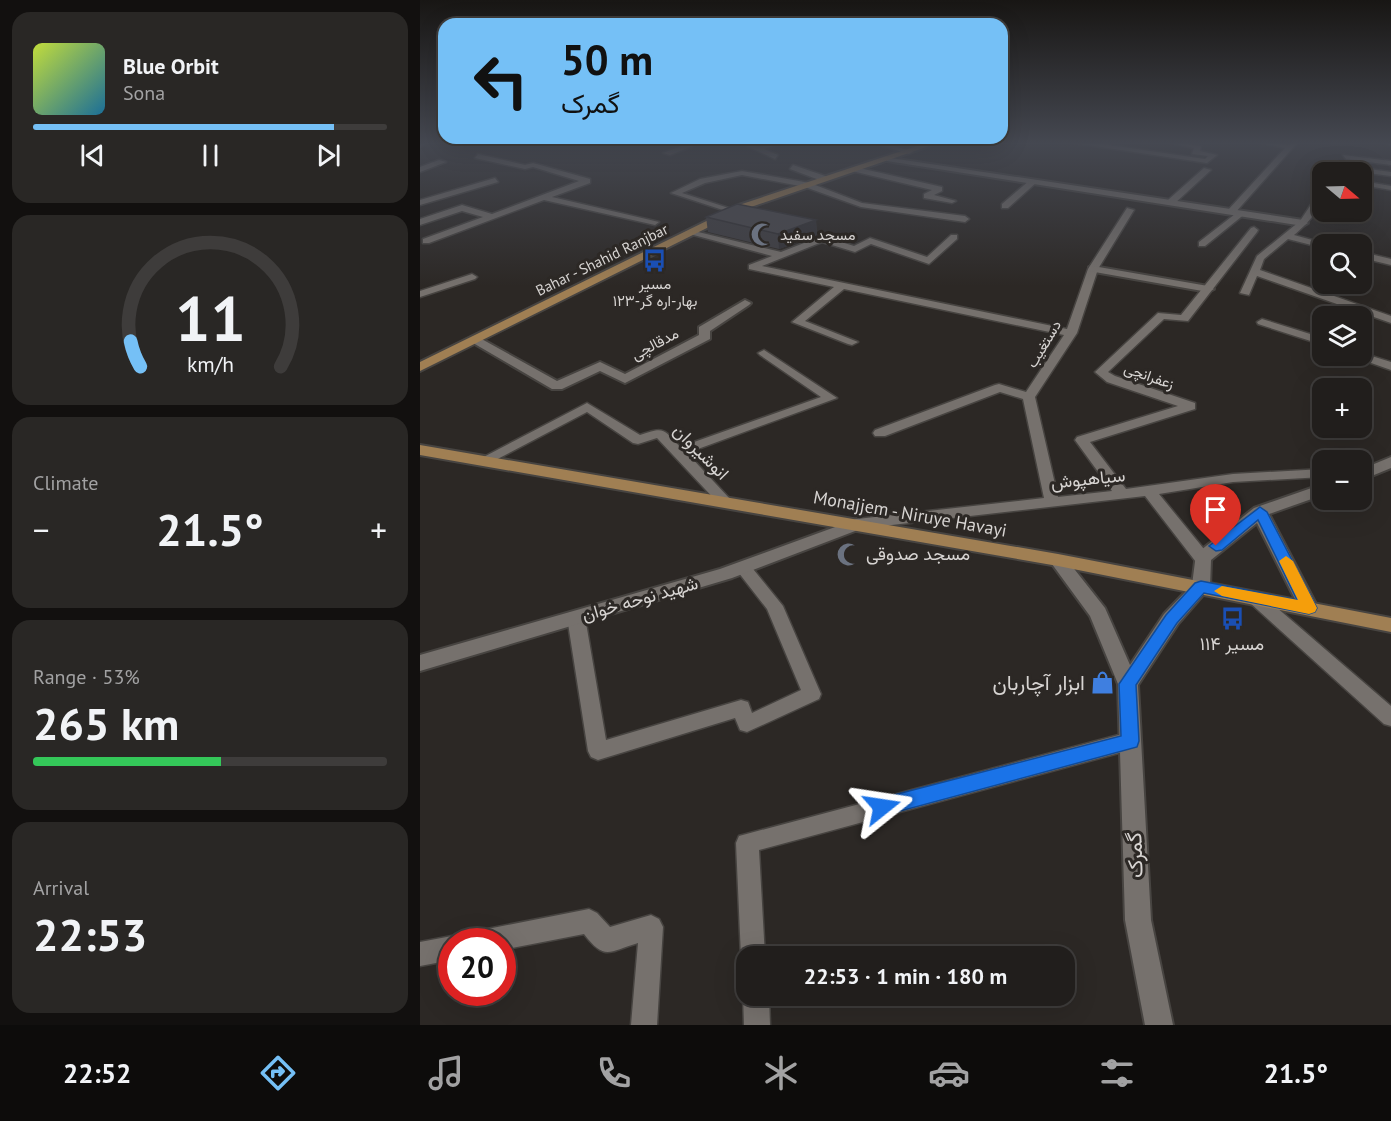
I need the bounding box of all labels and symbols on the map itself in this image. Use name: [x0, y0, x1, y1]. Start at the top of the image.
north arrow: [1312, 162, 1372, 222]
street label: Bahar - Shahid Ranjbar: [532, 219, 671, 300]
mosque icon: مسجد سفید: [749, 222, 775, 248]
place label: مسجد سفید: [780, 225, 856, 244]
bus stop icon: مسیر ۱۲۳-بهار-اره گر: [642, 247, 668, 273]
place label: مسیر ۱۲۳-بهار-اره گر: [613, 274, 697, 310]
street label: دستغیب: [1022, 316, 1065, 371]
street label: مدقالچی: [628, 323, 682, 365]
street label: زعفرانچی: [1121, 358, 1177, 394]
street label: انوشیروان: [669, 419, 734, 484]
street label: سیاهپوش: [1050, 463, 1126, 495]
pin: [1190, 484, 1241, 546]
street label: Monajjem - Niruye Havayi: [812, 485, 1009, 542]
mosque icon: مسجد صدوقی: [835, 541, 861, 567]
place label: مسجد صدوقی: [866, 542, 970, 565]
street label: شهید نوحه خوان: [579, 571, 701, 626]
bus stop icon: مسیر ۱۱۴: [1219, 605, 1245, 631]
place label: مسیر ۱۱۴: [1200, 632, 1264, 655]
place label: ابزار آچاربان: [993, 669, 1085, 697]
shop icon: ابزار آچاربان: [1090, 670, 1116, 696]
position arrow: [850, 775, 914, 839]
street label: گمرک: [1120, 832, 1149, 878]
speed limit sign: 20: [438, 928, 516, 1006]

